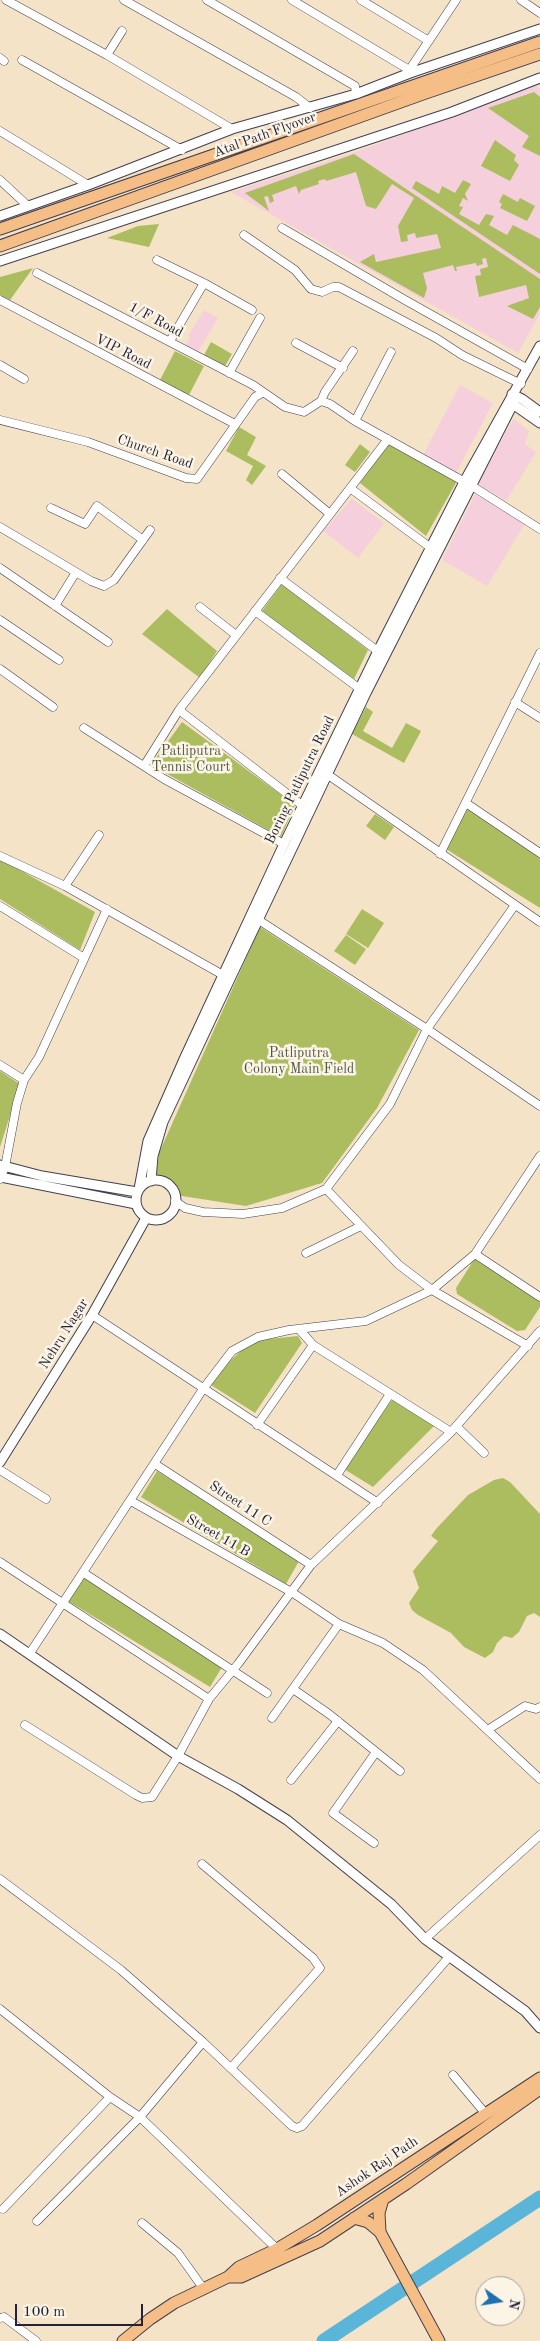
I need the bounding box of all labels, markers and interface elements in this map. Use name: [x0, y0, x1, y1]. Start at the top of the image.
street label: Atal Path Flyover: [212, 109, 318, 161]
street label: 1/F Road: [126, 299, 186, 341]
street label: VIP Road: [92, 331, 154, 373]
street label: Church Road: [115, 431, 195, 473]
street label: Boring Patliputra Road: [262, 713, 338, 847]
park label: Patliputra Tennis Court: [152, 743, 230, 776]
park label: Patliputra Colony Main Field: [244, 1045, 354, 1078]
street label: Nehru Nagar: [36, 1296, 92, 1372]
street label: Street 11 C: [206, 1478, 274, 1530]
street label: Street 11 B: [183, 1511, 253, 1561]
street label: Ashok Raj Path: [332, 2133, 422, 2201]
north arrow: [475, 2276, 525, 2326]
scale bar: [18, 2294, 145, 2326]
text: N: [506, 2297, 522, 2311]
text: 100 m: [23, 2305, 65, 2320]

